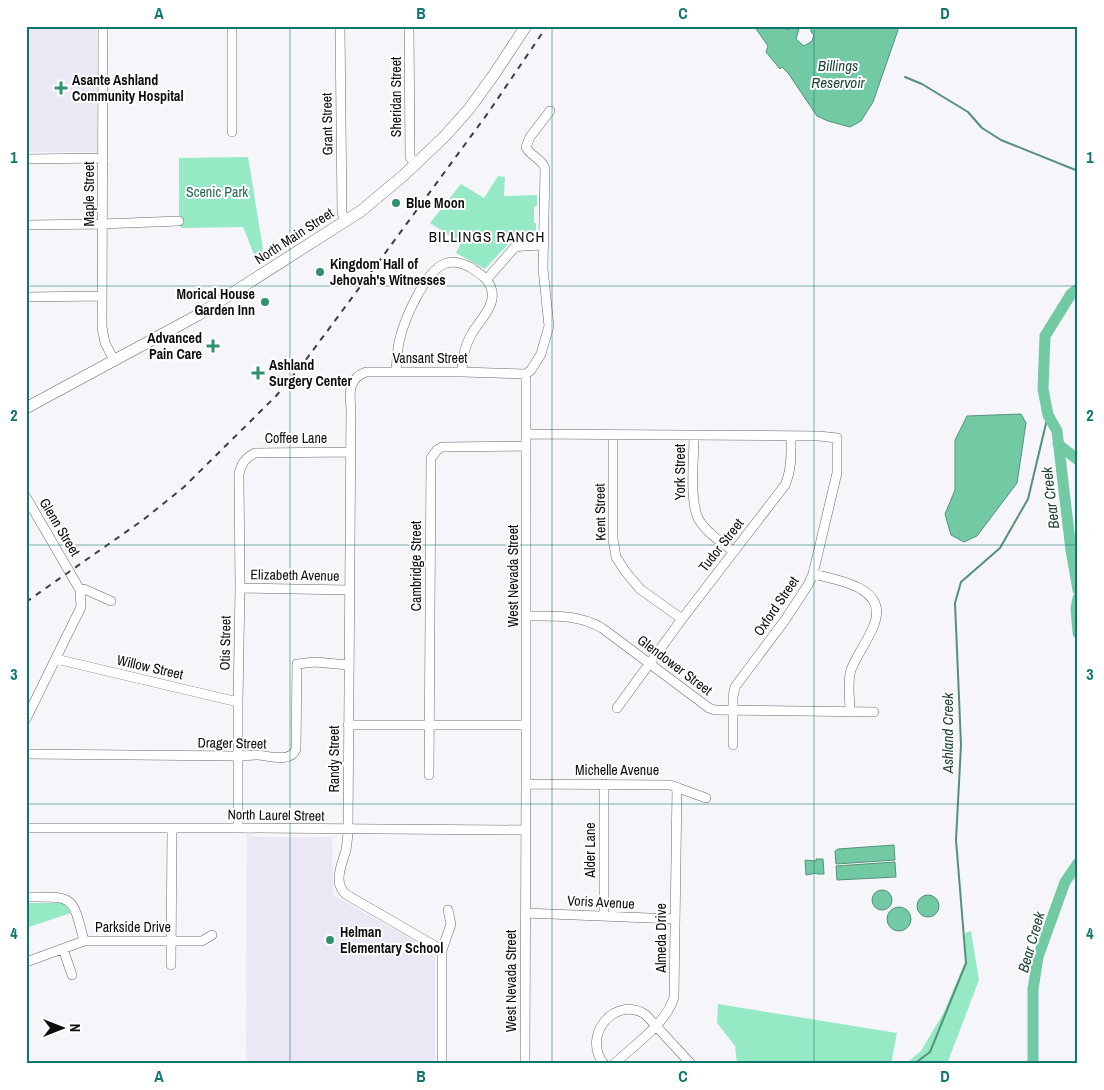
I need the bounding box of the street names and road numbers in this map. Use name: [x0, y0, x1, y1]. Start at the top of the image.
street label: Sheridan Street: [387, 57, 405, 137]
street label: Grant Street: [317, 93, 337, 155]
street label: Maple Street: [80, 161, 98, 227]
street label: North Main Street: [251, 204, 337, 268]
street label: Vansant Street: [392, 349, 468, 367]
street label: Coffee Lane: [265, 429, 327, 447]
street label: York Street: [671, 444, 689, 500]
street label: Kent Street: [591, 483, 609, 541]
street label: Glenn Street: [36, 495, 84, 559]
street label: Tudor Street: [695, 515, 747, 575]
street label: Cambridge Street: [407, 521, 425, 611]
street label: West Nevada Street: [504, 525, 522, 627]
street label: Elizabeth Avenue: [250, 565, 340, 585]
street label: Oxford Street: [749, 573, 803, 639]
street label: Otis Street: [216, 615, 234, 671]
street label: Glendower Street: [634, 631, 716, 699]
street label: Willow Street: [115, 651, 185, 683]
street label: Randy Street: [325, 725, 343, 793]
street label: Drager Street: [197, 733, 267, 753]
street label: Michelle Avenue: [575, 761, 659, 779]
street label: North Laurel Street: [227, 805, 325, 825]
street label: Alder Lane: [581, 822, 599, 879]
street label: Voris Avenue: [567, 891, 635, 913]
street label: Almeda Drive: [652, 903, 670, 974]
street label: Parkside Drive: [95, 918, 171, 936]
street label: West Nevada Street: [502, 930, 520, 1032]

